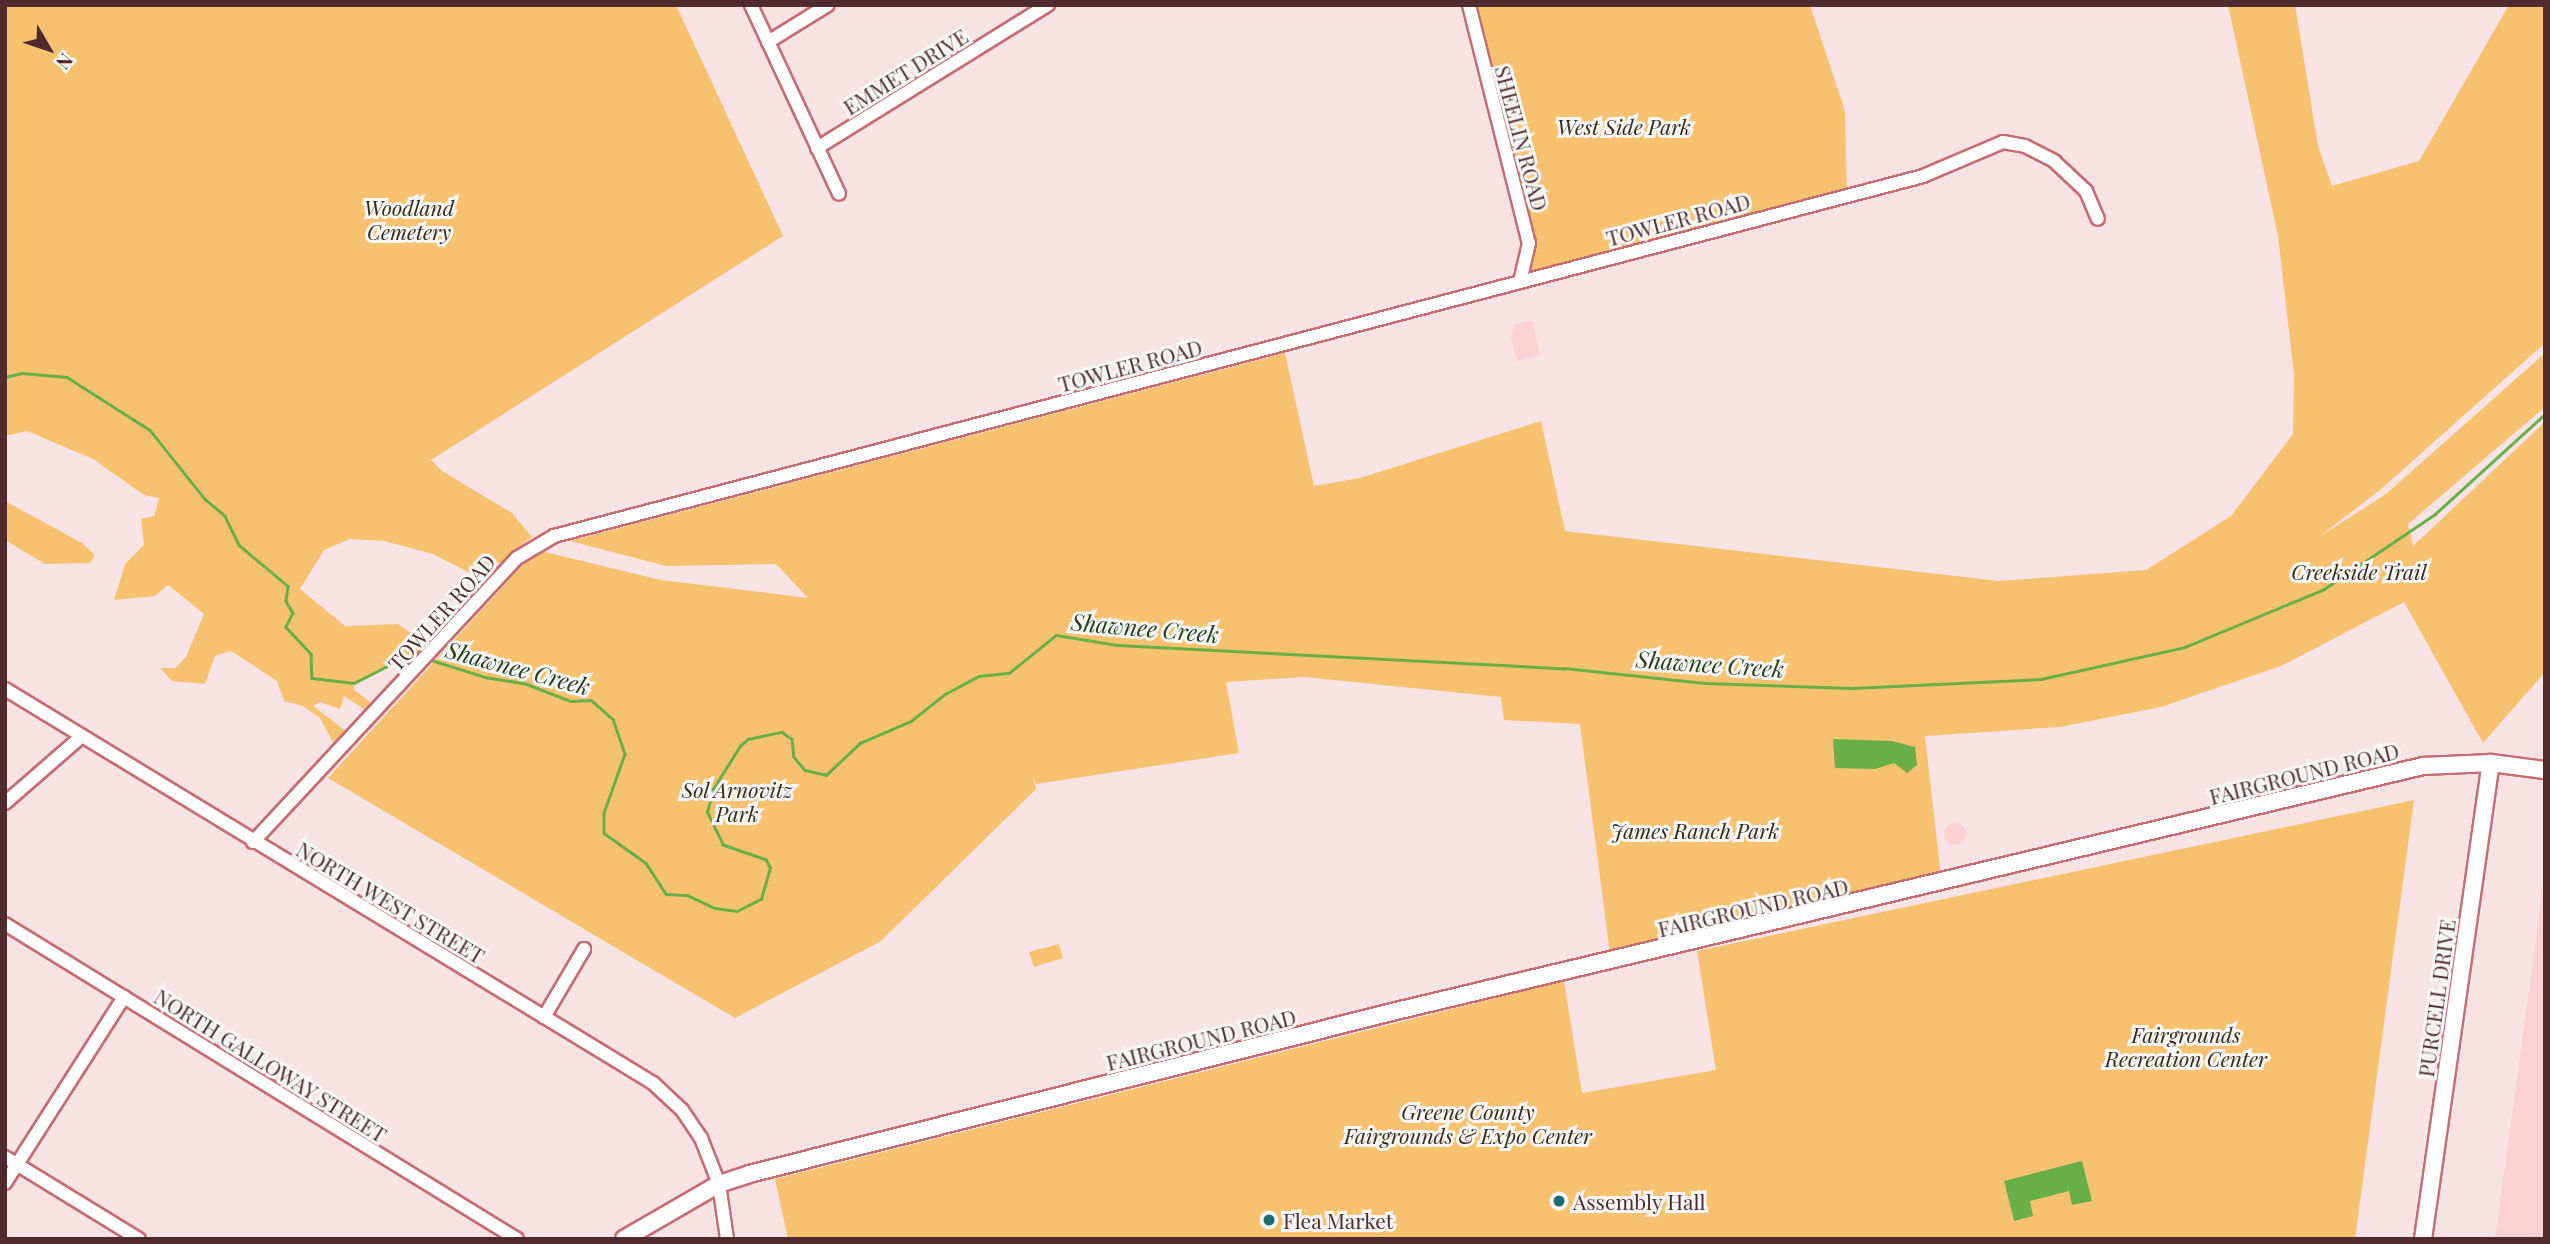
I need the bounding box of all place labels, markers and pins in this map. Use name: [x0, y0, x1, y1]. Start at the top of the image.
place label: Assembly Hall: [1573, 1188, 1706, 1214]
marker: Assembly Hall: [1551, 1193, 1567, 1209]
place label: Flea Market: [1283, 1207, 1394, 1233]
marker: Flea Market: [1261, 1212, 1277, 1228]

